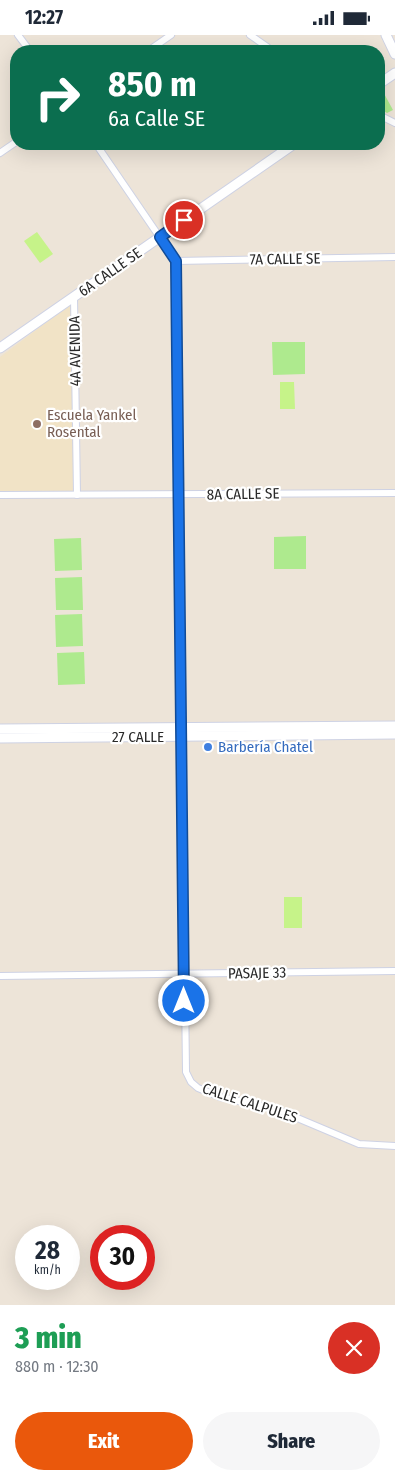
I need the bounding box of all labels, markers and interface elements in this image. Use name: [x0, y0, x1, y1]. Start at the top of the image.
text: 12:27: [25, 6, 63, 29]
text: 850 m: [108, 63, 197, 105]
icon: right: [25, 65, 90, 130]
text: 6a Calle SE: [108, 105, 205, 132]
pin: [163, 199, 205, 241]
icon: arrive: [170, 206, 198, 234]
street label: 6A CALLE SE: [75, 244, 145, 300]
street label: 7A CALLE SE: [249, 249, 321, 269]
street label: 4A AVENIDA: [65, 315, 85, 386]
place label: Escuela Yankel Rosental: [47, 406, 136, 441]
marker: Escuela Yankel Rosental: [31, 418, 43, 430]
street label: 8A CALLE SE: [206, 484, 280, 504]
street label: 27 CALLE: [112, 728, 164, 746]
place label: Barbería Chatel: [218, 738, 313, 756]
marker: Barbería Chatel: [202, 741, 214, 753]
street label: PASAJE 33: [228, 963, 287, 983]
position arrow: [157, 974, 209, 1026]
street label: CALLE CALPULES: [200, 1079, 300, 1127]
speed limit sign: 30: [90, 1225, 155, 1290]
text: 28: [35, 1236, 60, 1266]
text: km/h: [34, 1263, 61, 1277]
text: 3 min: [15, 1320, 82, 1356]
button: close: [328, 1322, 380, 1374]
text: 880 m · 12:30: [15, 1357, 99, 1376]
button: Exit: [15, 1412, 193, 1470]
button: Share: [203, 1412, 380, 1470]

